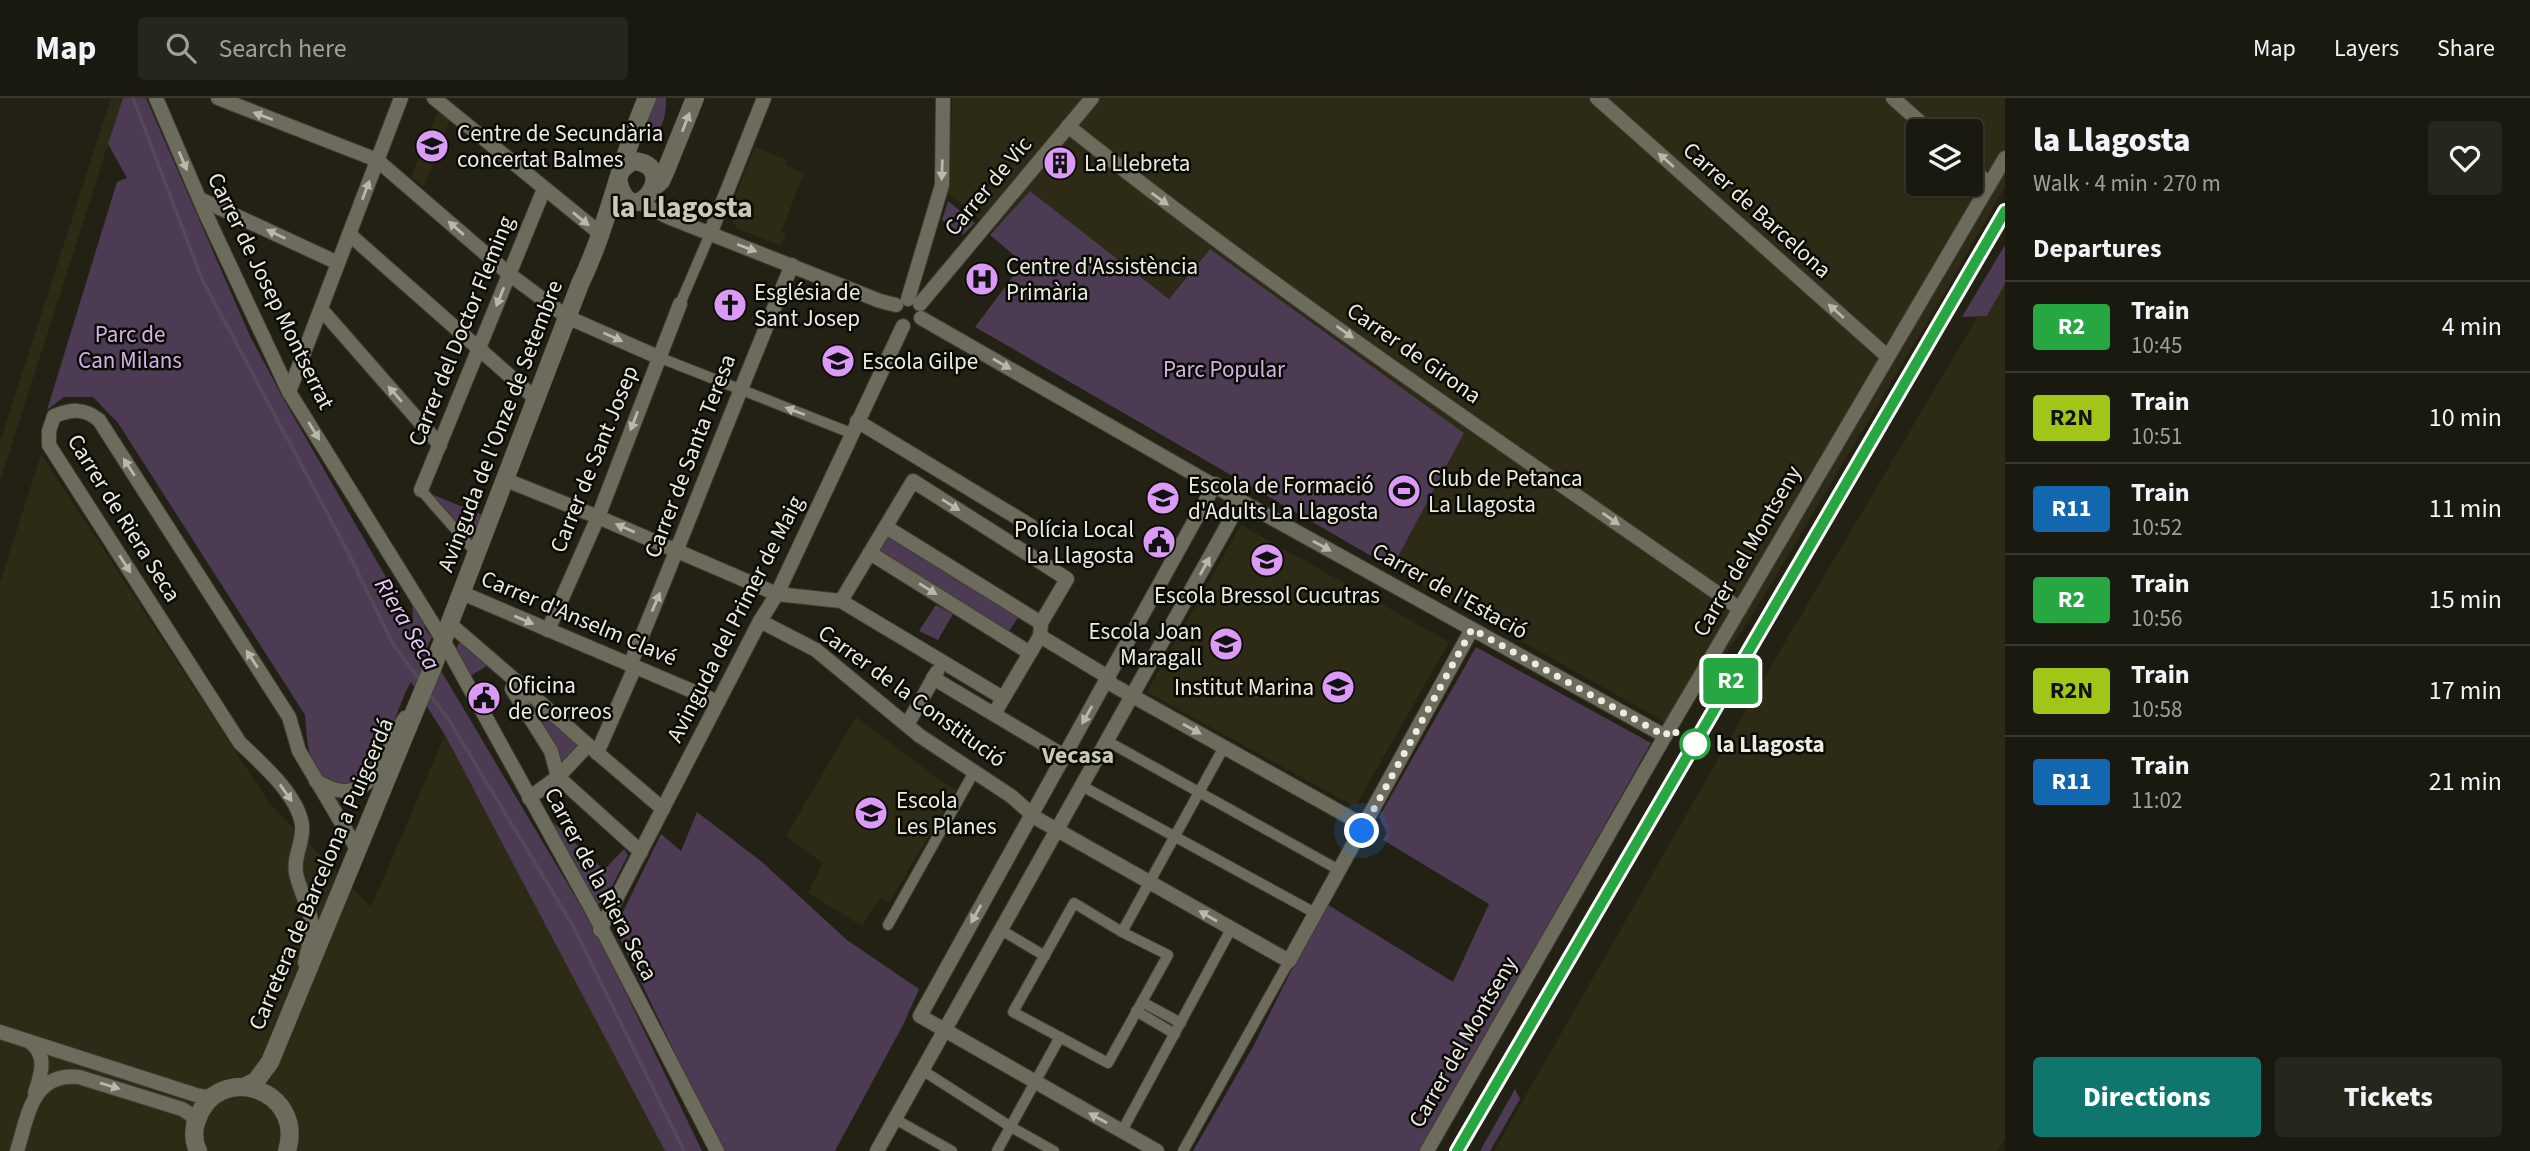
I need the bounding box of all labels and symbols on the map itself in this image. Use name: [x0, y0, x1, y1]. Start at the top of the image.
one-way arrow: [252, 110, 273, 121]
one-way arrow: [680, 111, 691, 132]
place label: Centre de Secundària concertat Balmes: [457, 117, 663, 176]
school or university icon: Centre de Secundària concertat Balmes: [413, 127, 451, 165]
street label: Carrer de Vic: [936, 129, 1040, 243]
street label: Carrer de Barcelona: [1675, 134, 1839, 286]
building icon: La Llebreta: [1041, 144, 1079, 182]
place label: La Llebreta: [1084, 147, 1190, 180]
one-way arrow: [178, 150, 189, 171]
one-way arrow: [1658, 152, 1675, 168]
one-way arrow: [937, 159, 948, 181]
street label: Carrer de Josep Montserrat: [199, 167, 343, 415]
one-way arrow: [360, 180, 371, 201]
district label: la Llagosta: [611, 186, 753, 229]
one-way arrow: [1151, 192, 1169, 206]
street label: Carrer del Doctor Fleming: [400, 210, 523, 451]
one-way arrow: [572, 212, 590, 227]
one-way arrow: [448, 221, 466, 236]
one-way arrow: [266, 229, 286, 240]
one-way arrow: [736, 242, 757, 253]
place label: Centre d'Assistència Primària: [1006, 250, 1198, 309]
hospital icon: Centre d'Assistència Primària: [963, 260, 1001, 298]
street label: Avinguda de l'Onze de Setembre: [429, 275, 571, 577]
place label: Església de Sant Josep: [754, 276, 860, 335]
church icon: Església de Sant Josep: [711, 286, 749, 324]
one-way arrow: [494, 287, 505, 308]
street label: Carrer de Girona: [1340, 294, 1488, 412]
one-way arrow: [1827, 303, 1845, 319]
park label: Parc de Can Milans: [78, 318, 182, 377]
one-way arrow: [1336, 325, 1354, 339]
one-way arrow: [602, 332, 623, 343]
school or university icon: Escola Gilpe: [819, 342, 857, 380]
place label: Escola Gilpe: [862, 345, 978, 378]
street label: Carrer de Santa Teresa: [636, 349, 744, 563]
park label: Parc Popular: [1163, 353, 1286, 386]
one-way arrow: [992, 358, 1012, 370]
street label: Carrer de Sant Josep: [541, 360, 647, 558]
one-way arrow: [388, 385, 403, 402]
one-way arrow: [785, 406, 806, 417]
one-way arrow: [628, 411, 639, 432]
one-way arrow: [308, 422, 320, 441]
street label: Carrer de Riera Seca: [59, 428, 189, 608]
one-way arrow: [123, 458, 136, 477]
street label: Carrer del Montseny: [1685, 459, 1810, 643]
place label: Club de Petanca La Llagosta: [1428, 462, 1583, 521]
place label: Escola de Formació d'Adults La Llagosta: [1188, 469, 1378, 528]
sports icon: Club de Petanca La Llagosta: [1385, 472, 1423, 510]
school or university icon: Escola de Formació d'Adults La Llagosta: [1144, 479, 1182, 517]
street label: Avinguda del Primer de Maig: [658, 490, 812, 748]
one-way arrow: [942, 499, 961, 512]
one-way arrow: [1602, 512, 1620, 526]
place label: Polícia Local La Llagosta: [1014, 513, 1134, 572]
one-way arrow: [615, 522, 635, 534]
public building icon: Polícia Local La Llagosta: [1140, 523, 1178, 561]
street label: Carrer de l'Estació: [1366, 534, 1534, 648]
one-way arrow: [1313, 540, 1332, 552]
school or university icon: Escola Bressol Cucutras: [1248, 541, 1286, 579]
one-way arrow: [118, 554, 131, 573]
one-way arrow: [1199, 556, 1211, 575]
street label: Carrer d'Anselm Clavé: [476, 562, 682, 674]
water label: Riera Seca: [366, 571, 449, 677]
place label: Escola Bressol Cucutras: [1154, 579, 1380, 612]
one-way arrow: [918, 583, 938, 596]
one-way arrow: [651, 591, 662, 612]
one-way arrow: [514, 615, 535, 626]
place label: Escola Joan Maragall: [1088, 615, 1202, 674]
street label: Carrer de la Constitució: [811, 617, 1013, 775]
school or university icon: Escola Joan Maragall: [1207, 625, 1245, 663]
one-way arrow: [245, 649, 258, 669]
line badge: R2: [1700, 658, 1762, 704]
school or university icon: Institut Marina: [1319, 668, 1357, 706]
place label: Oficina de Correos: [508, 669, 612, 728]
place label: Institut Marina: [1174, 671, 1314, 704]
public building icon: Oficina de Correos: [465, 679, 503, 717]
one-way arrow: [1081, 706, 1093, 725]
street label: Carretera de Barcelona a Puigcerdá: [240, 713, 402, 1035]
one-way arrow: [1182, 723, 1202, 735]
place label: la Llagosta: [1716, 728, 1825, 761]
marker: la Llagosta: [1680, 729, 1710, 759]
district label: Vecasa: [1041, 738, 1114, 773]
street label: Carrer de la Riera Seca: [536, 782, 666, 986]
one-way arrow: [279, 784, 293, 802]
place label: Escola Les Planes: [896, 784, 997, 843]
school or university icon: Escola Les Planes: [852, 794, 890, 832]
your location: [1344, 813, 1379, 848]
one-way arrow: [970, 904, 982, 924]
one-way arrow: [1198, 910, 1217, 922]
street label: Carrer del Montseny: [1401, 950, 1526, 1134]
one-way arrow: [100, 1082, 121, 1092]
one-way arrow: [1088, 1112, 1107, 1124]

